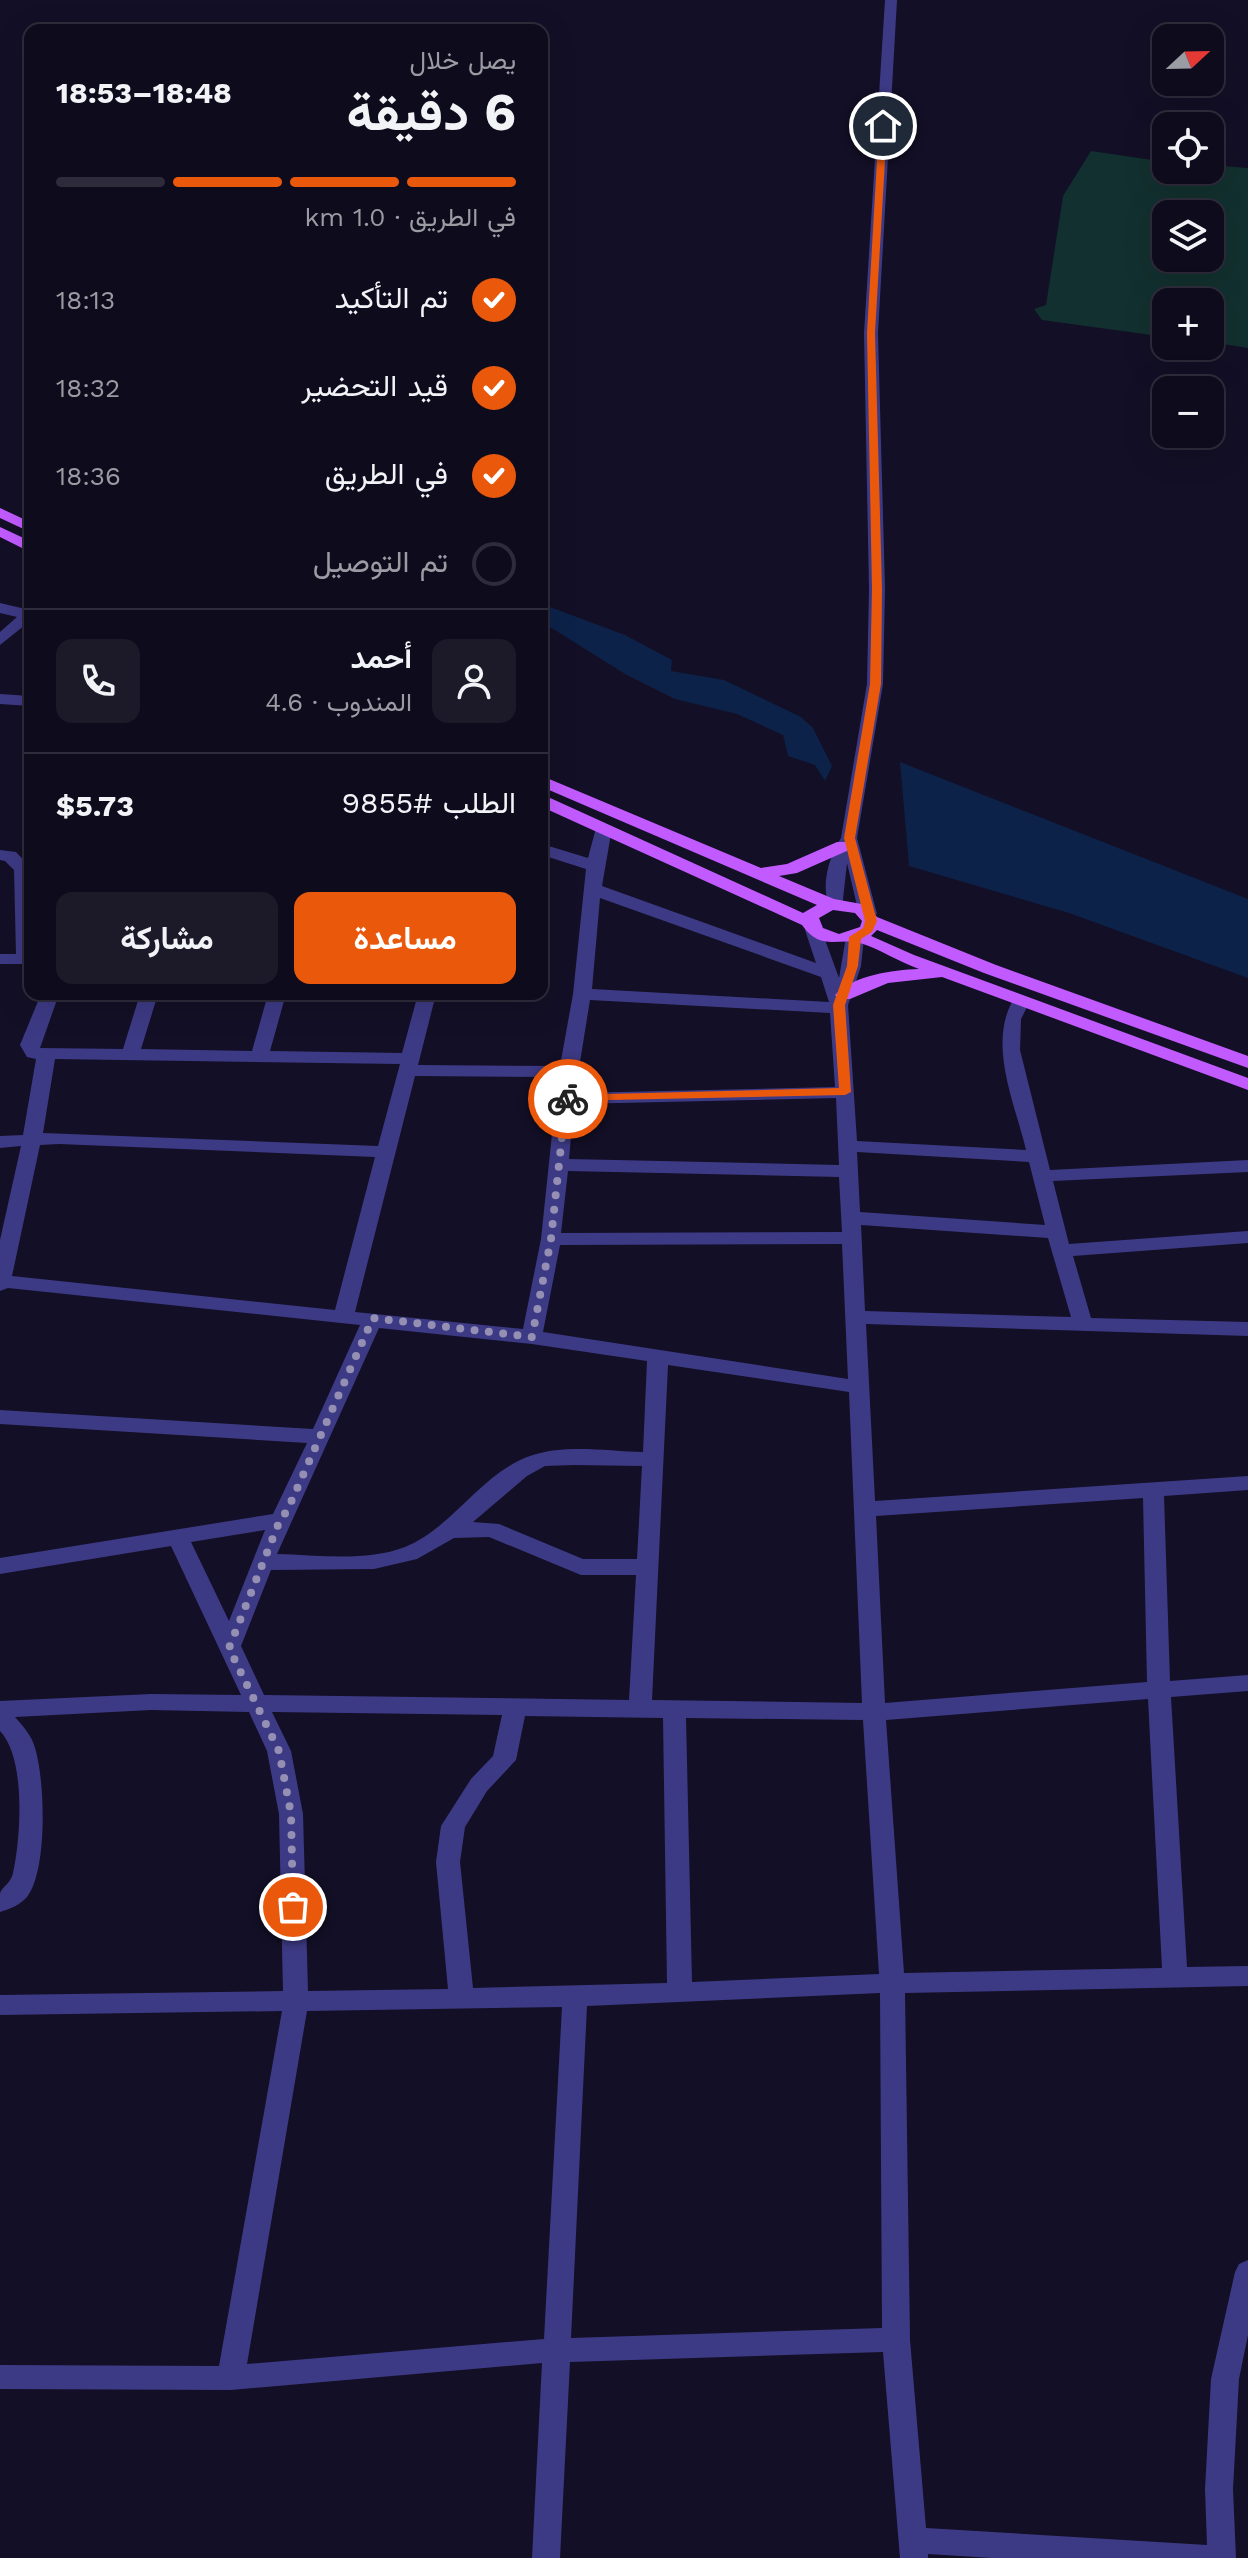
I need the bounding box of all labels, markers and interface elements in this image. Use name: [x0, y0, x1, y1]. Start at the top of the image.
north arrow: [1152, 24, 1224, 96]
map controls: [1152, 24, 1224, 448]
text: يصل خلال: [410, 45, 516, 75]
text: 18:48–18:53: [56, 75, 232, 110]
text: 6 دقيقة: [346, 82, 516, 143]
pin: [849, 92, 917, 160]
icon: home: [861, 104, 905, 148]
button: locate: [1152, 112, 1224, 184]
button: layers: [1152, 200, 1224, 272]
text: في الطريق · 1.0 km: [305, 202, 516, 232]
icon: check: [472, 278, 516, 322]
text: تم التأكيد: [334, 280, 448, 315]
text: 18:13: [56, 285, 115, 315]
button: +: [1152, 288, 1224, 360]
icon: check: [472, 366, 516, 410]
text: قيد التحضير: [301, 368, 448, 403]
text: 18:32: [56, 373, 120, 403]
button: −: [1152, 376, 1224, 448]
icon: check: [472, 454, 516, 498]
text: في الطريق: [325, 456, 448, 491]
text: 18:36: [56, 461, 121, 491]
text: تم التوصيل: [313, 544, 448, 579]
button: phone: [56, 639, 140, 723]
button: person: [432, 639, 516, 723]
text: أحمد: [350, 640, 412, 675]
text: المندوب · 4.6: [265, 687, 412, 717]
text: الطلب #9855: [341, 785, 516, 820]
text: $5.73: [56, 788, 134, 823]
button: مشاركة: [56, 892, 278, 984]
button: مساعدة: [294, 892, 516, 984]
courier: [528, 1059, 608, 1139]
icon: bike: [546, 1077, 590, 1121]
pin: [259, 1873, 327, 1941]
icon: bag: [271, 1885, 315, 1929]

